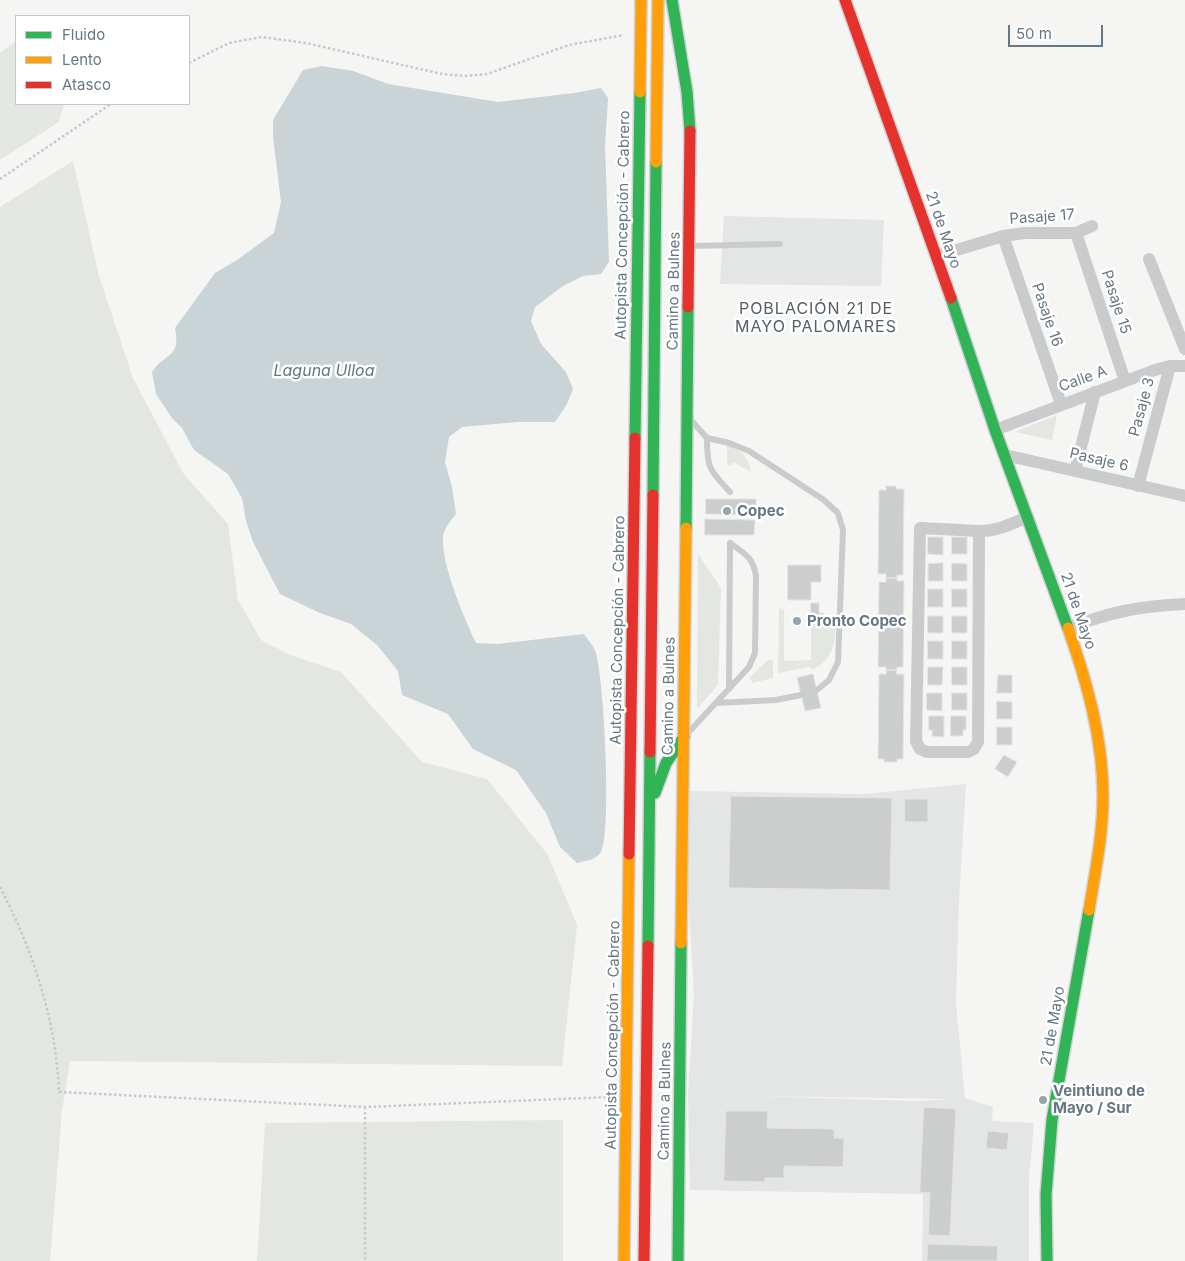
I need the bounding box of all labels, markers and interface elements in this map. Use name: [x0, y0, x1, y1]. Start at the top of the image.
legend: [15, 15, 190, 105]
scale bar: [1010, 15, 1105, 47]
text: 50 m: [1016, 24, 1052, 43]
text: Fluido: [62, 25, 105, 44]
text: Lento: [62, 50, 102, 69]
text: Atasco: [62, 75, 111, 94]
street label: Autopista Concepción - Cabrero: [612, 110, 634, 340]
street label: 21 de Mayo: [921, 189, 965, 271]
street label: Pasaje 17: [1009, 206, 1075, 228]
street label: Camino a Bulnes: [664, 231, 684, 351]
street label: Pasaje 15: [1097, 268, 1135, 336]
street label: Pasaje 16: [1028, 281, 1066, 349]
district label: POBLACIÓN 21 DE MAYO PALOMARES: [733, 299, 899, 337]
water label: Laguna Ulloa: [274, 361, 374, 381]
street label: Calle A: [1056, 362, 1110, 396]
street label: Pasaje 3: [1126, 376, 1158, 438]
street label: Pasaje 6: [1068, 444, 1130, 476]
place label: Copec: [737, 502, 785, 520]
marker: Copec: [721, 505, 733, 517]
street label: Autopista Concepción - Cabrero: [607, 515, 629, 745]
street label: 21 de Mayo: [1056, 570, 1100, 652]
place label: Pronto Copec: [807, 612, 907, 630]
marker: Pronto Copec: [791, 615, 803, 627]
street label: Camino a Bulnes: [659, 636, 679, 756]
street label: Autopista Concepción - Cabrero: [602, 920, 624, 1150]
street label: 21 de Mayo: [1037, 985, 1069, 1067]
street label: Camino a Bulnes: [655, 1041, 675, 1161]
place label: Veintiuno de Mayo / Sur: [1053, 1082, 1145, 1117]
marker: Veintiuno de Mayo / Sur: [1037, 1094, 1049, 1106]

